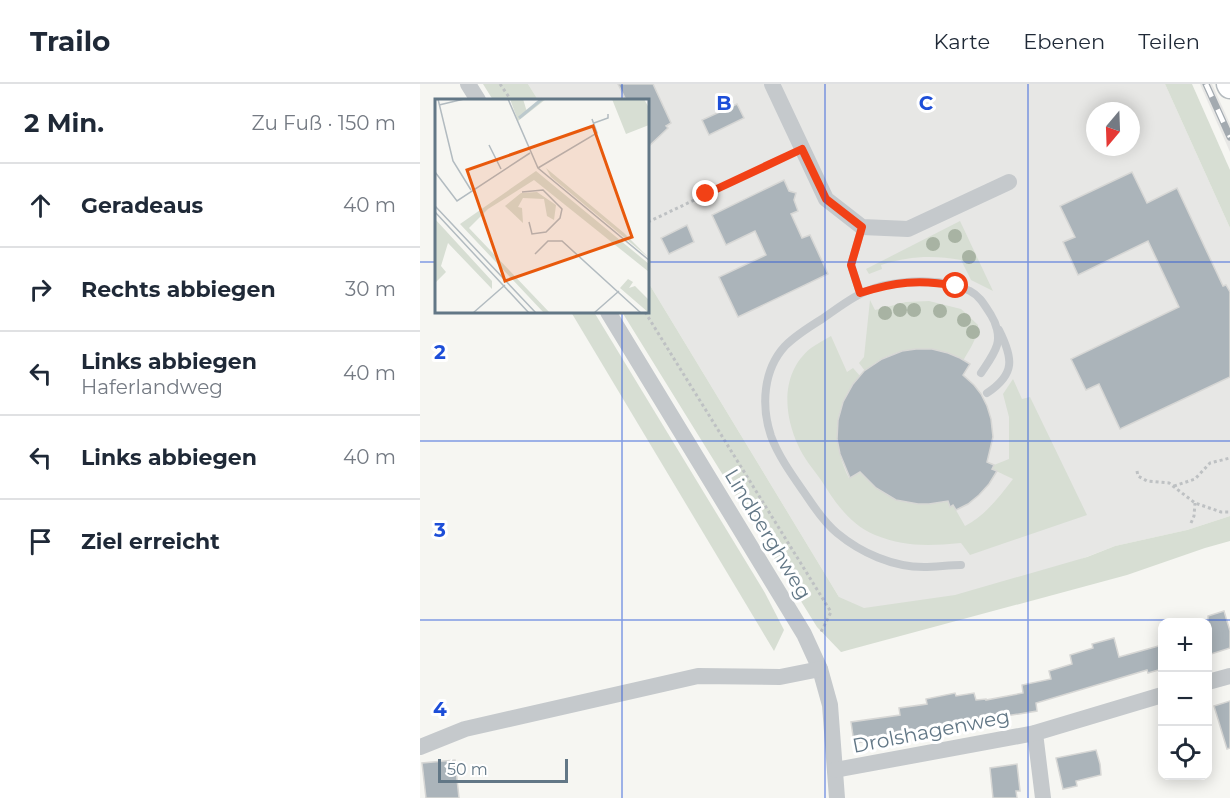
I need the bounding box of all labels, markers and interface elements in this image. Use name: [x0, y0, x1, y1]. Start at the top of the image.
text: Trailo: [30, 24, 110, 58]
text: Karte: [934, 29, 990, 54]
text: Ebenen: [1023, 29, 1105, 54]
text: Teilen: [1138, 29, 1200, 54]
text: B: [716, 91, 732, 115]
text: C: [919, 91, 934, 115]
inset map: [435, 99, 650, 314]
north arrow: [1086, 102, 1140, 156]
text: 2 Min.: [24, 107, 104, 139]
text: Zu Fuß · 150 m: [252, 111, 396, 135]
route end: [692, 180, 718, 206]
icon: ahead: [24, 189, 57, 222]
text: Geradeaus: [81, 192, 203, 219]
text: 40 m: [343, 193, 396, 217]
route start: [942, 272, 968, 298]
icon: right: [24, 273, 57, 306]
text: Rechts abbiegen: [81, 276, 276, 303]
text: 30 m: [345, 277, 396, 301]
text: 2: [434, 340, 446, 364]
text: Links abbiegen: [81, 348, 257, 375]
icon: left: [24, 357, 57, 390]
text: 40 m: [343, 361, 396, 385]
text: Haferlandweg: [81, 375, 223, 399]
icon: left: [24, 441, 57, 474]
text: Links abbiegen: [81, 444, 257, 471]
text: 40 m: [343, 445, 396, 469]
street label: Lindberghweg: [720, 465, 816, 603]
text: 3: [433, 518, 446, 542]
icon: arrive: [24, 525, 57, 558]
text: Ziel erreicht: [81, 528, 220, 555]
map controls: [1158, 618, 1212, 780]
button: +: [1158, 618, 1212, 672]
button: −: [1158, 672, 1212, 726]
text: 4: [433, 697, 447, 721]
street label: Drolshagenweg: [850, 704, 1012, 758]
button: locate: [1158, 726, 1212, 780]
scale bar: [438, 756, 568, 784]
text: 50 m: [447, 760, 488, 779]

